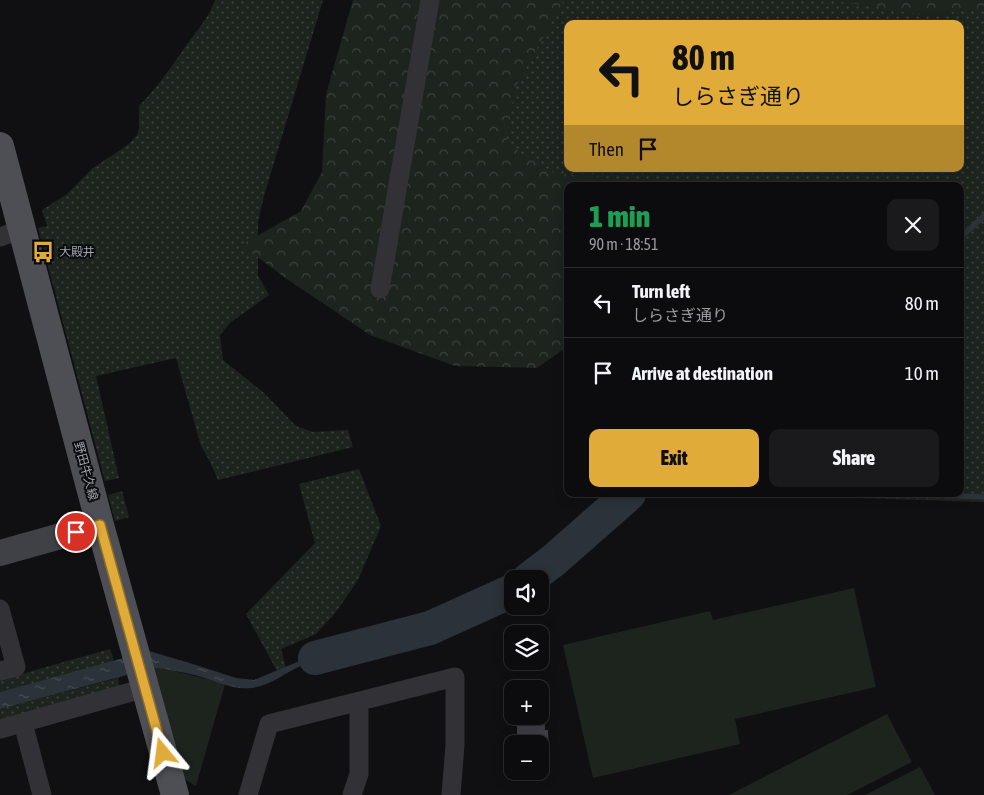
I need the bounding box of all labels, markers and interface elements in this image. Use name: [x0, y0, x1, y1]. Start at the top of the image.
text: 80 m: [672, 37, 735, 77]
icon: left: [589, 40, 654, 105]
text: しらさぎ通り: [672, 83, 804, 109]
icon: arrive: [634, 135, 662, 163]
text: Then: [589, 138, 624, 160]
text: 1 min: [589, 199, 650, 233]
button: close: [887, 199, 939, 251]
text: 90 m · 18:51: [589, 235, 659, 253]
bus stop icon: 大殿井: [30, 239, 56, 265]
place label: 大殿井: [59, 245, 95, 259]
text: Turn left: [632, 280, 690, 302]
icon: left: [589, 289, 617, 317]
text: 80 m: [905, 292, 939, 314]
text: しらさぎ通り: [632, 306, 728, 324]
icon: arrive: [589, 359, 617, 387]
text: Arrive at destination: [632, 362, 773, 384]
text: 10 m: [905, 362, 939, 384]
button: Exit: [589, 429, 759, 487]
button: Share: [769, 429, 939, 487]
street label: 野田牛久線: [71, 440, 101, 502]
pin: [55, 511, 97, 553]
icon: arrive: [62, 518, 90, 546]
map controls: [504, 570, 549, 780]
button: sound: [504, 570, 549, 615]
button: layers: [504, 625, 549, 670]
button: +: [504, 680, 549, 725]
position arrow: [136, 726, 188, 778]
button: −: [504, 735, 549, 780]

